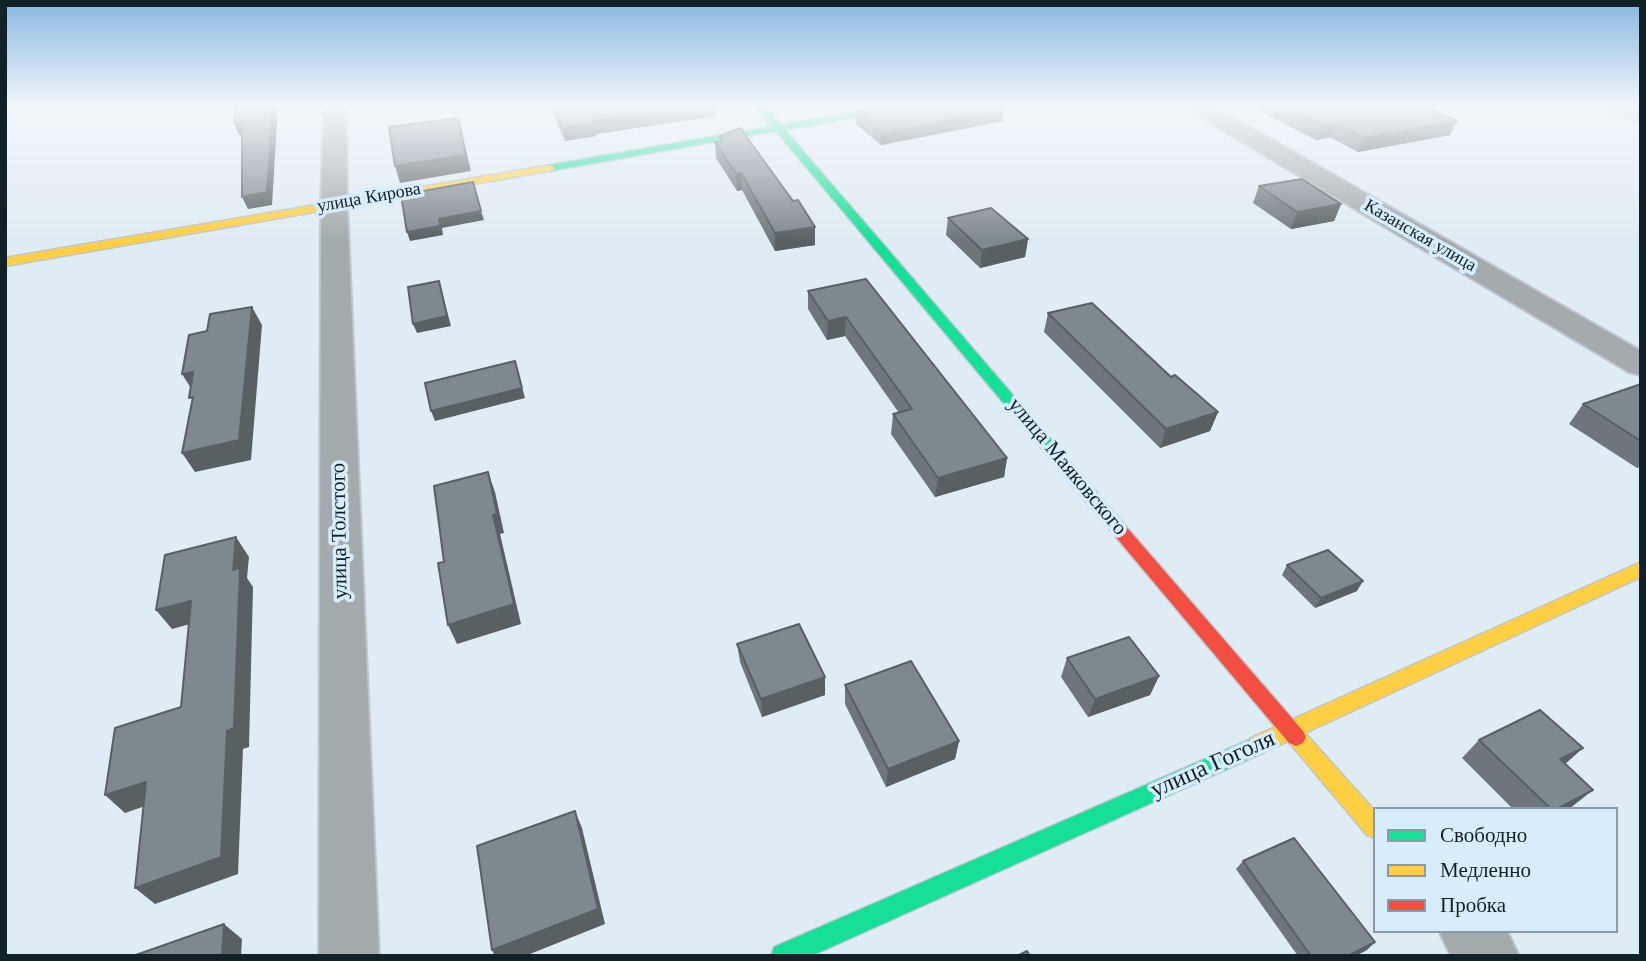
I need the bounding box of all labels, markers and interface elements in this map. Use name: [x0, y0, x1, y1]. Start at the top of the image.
street label: улица Кирова: [316, 178, 422, 218]
street label: Казанская улица: [1360, 195, 1480, 277]
street label: улица Маяковского: [1002, 393, 1132, 541]
street label: улица Толстого: [326, 463, 354, 599]
street label: улица Гоголя: [1146, 725, 1280, 805]
legend: [1373, 807, 1618, 933]
text: Свободно: [1440, 823, 1527, 847]
text: Медленно: [1440, 858, 1531, 882]
text: Пробка: [1440, 893, 1506, 917]

